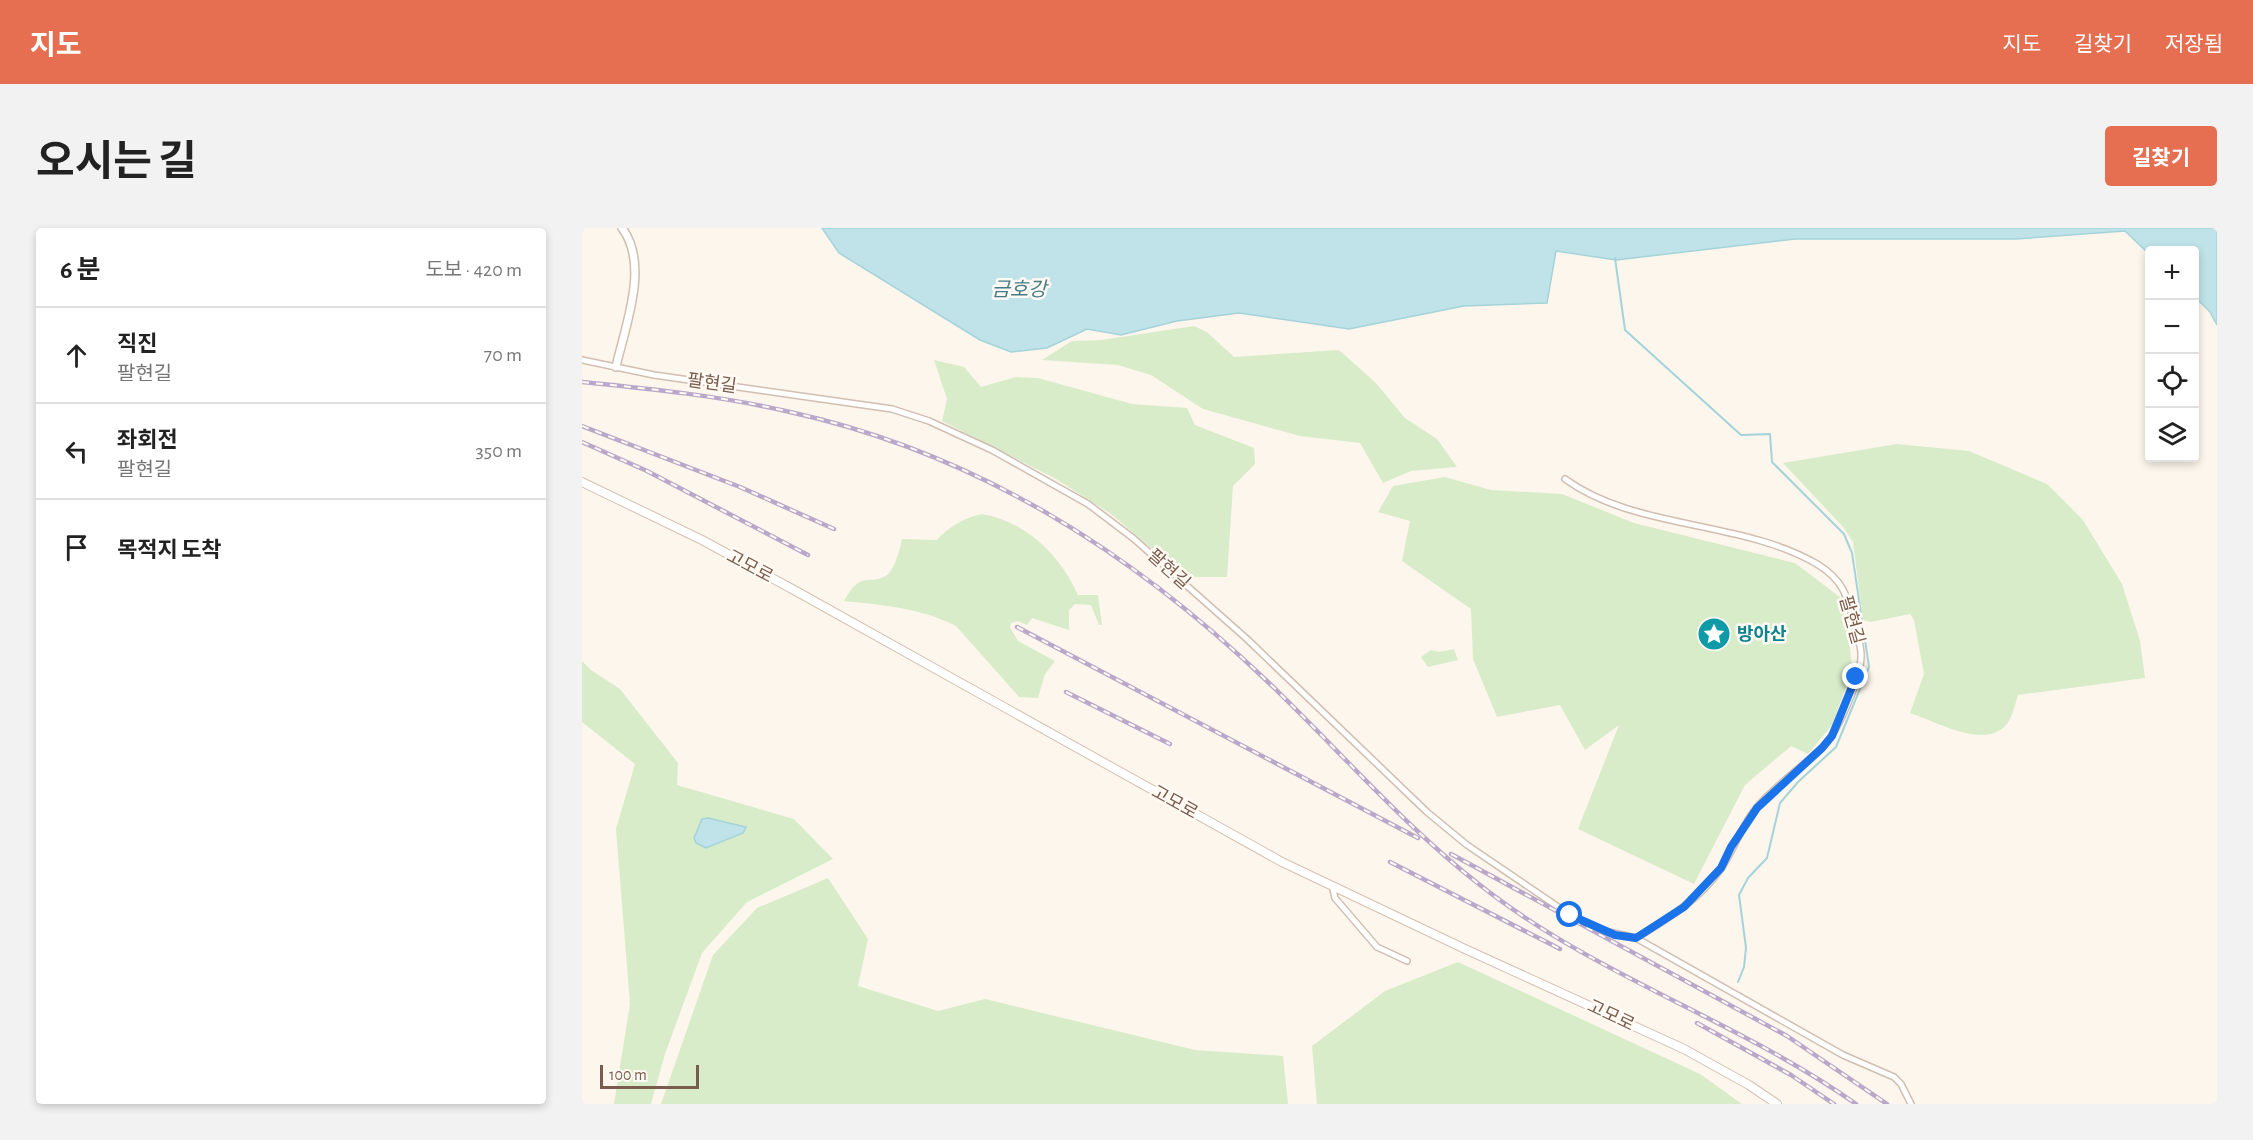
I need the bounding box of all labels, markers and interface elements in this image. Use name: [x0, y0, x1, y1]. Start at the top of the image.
text: 지도: [30, 32, 82, 60]
text: 지도: [2002, 34, 2041, 55]
text: 길찾기: [2074, 34, 2132, 55]
text: 저장됨: [2165, 34, 2223, 55]
button: 길찾기: [2105, 126, 2217, 186]
text: 오시는 길: [36, 141, 197, 183]
map controls: [2145, 246, 2199, 462]
button: +: [2145, 246, 2199, 300]
text: 6 분: [60, 257, 100, 283]
text: 도보 · 420 m: [425, 260, 522, 280]
water label: 금호강: [991, 279, 1049, 300]
button: −: [2145, 300, 2199, 354]
text: 직진: [117, 333, 157, 355]
icon: ahead: [60, 339, 93, 372]
text: 70 m: [484, 345, 522, 365]
button: locate: [2145, 354, 2199, 408]
text: 팔현길: [117, 364, 172, 384]
street label: 팔현길: [686, 371, 738, 396]
button: layers: [2145, 408, 2199, 462]
text: 좌회전: [117, 429, 178, 451]
icon: left: [60, 435, 93, 468]
text: 350 m: [476, 441, 522, 461]
text: 팔현길: [117, 460, 172, 480]
icon: arrive: [60, 531, 93, 564]
text: 목적지 도착: [117, 539, 222, 561]
street label: 팔현길: [1144, 546, 1193, 593]
street label: 고모로: [723, 547, 776, 586]
street label: 팔현길: [1836, 594, 1867, 647]
place icon: 방아산: [1696, 616, 1732, 652]
place label: 방아산: [1737, 625, 1787, 644]
route end: [1842, 663, 1868, 689]
street label: 고모로: [1148, 783, 1201, 823]
route start: [1556, 901, 1582, 927]
street label: 고모로: [1584, 997, 1637, 1035]
scale bar: [600, 1062, 699, 1090]
text: 100 m: [609, 1067, 647, 1083]

